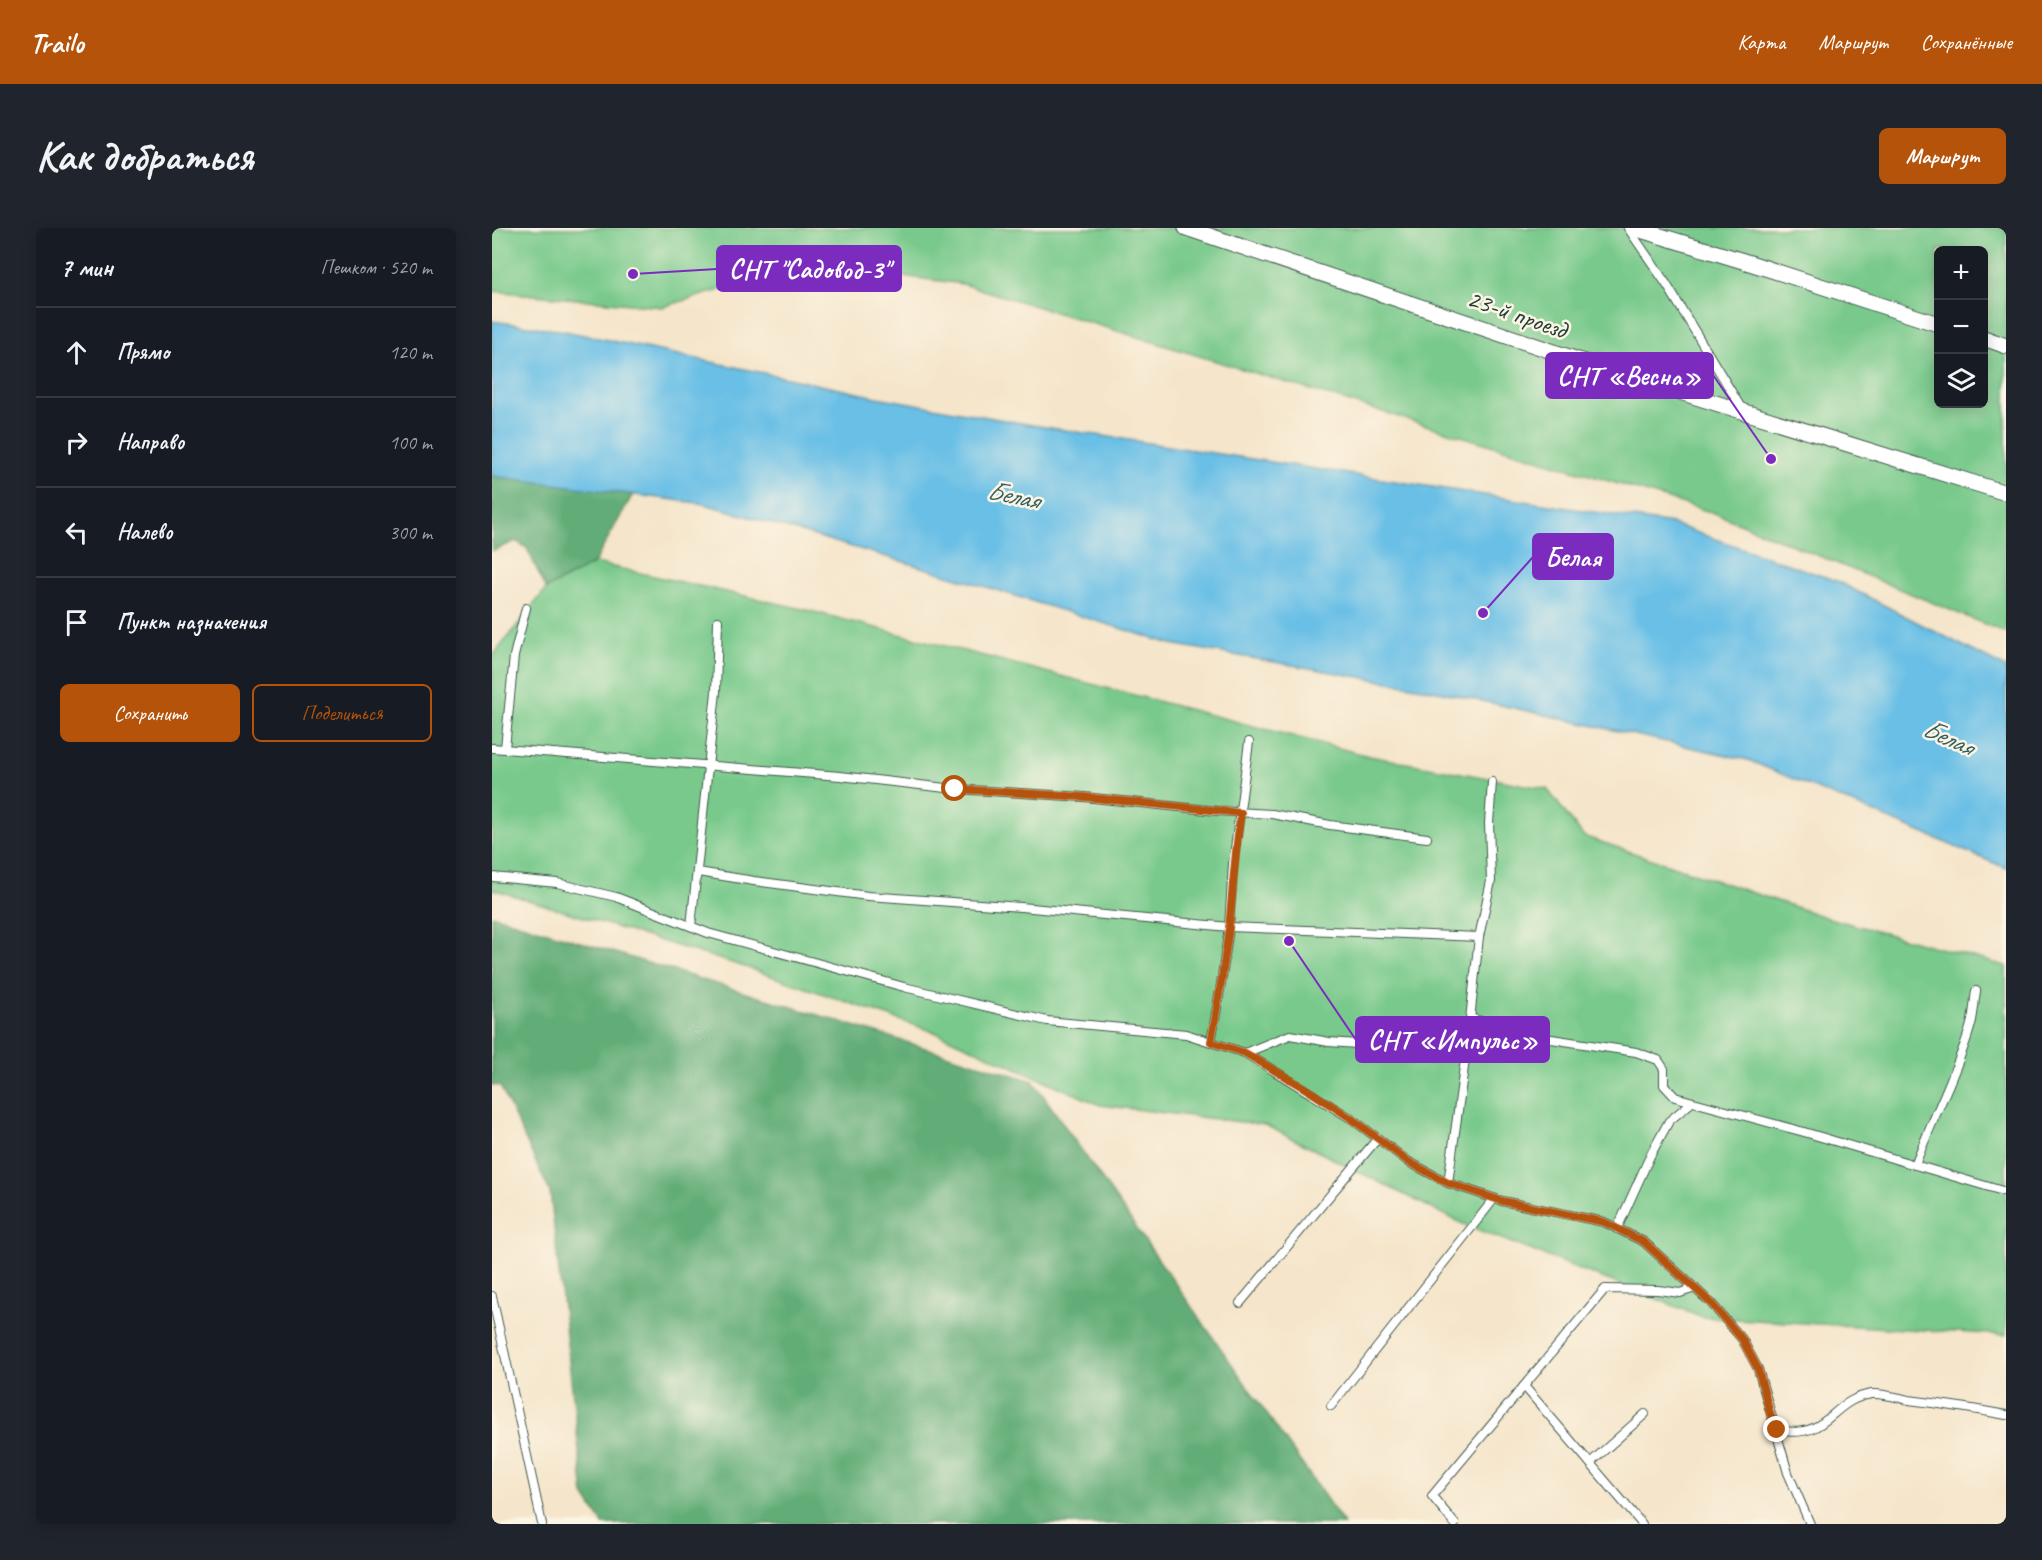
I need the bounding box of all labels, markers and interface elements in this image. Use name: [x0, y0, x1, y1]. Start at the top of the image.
text: Trailo: [30, 25, 84, 60]
text: Карта: [1737, 29, 1786, 55]
text: Маршрут: [1819, 29, 1888, 55]
text: Сохранённые: [1921, 29, 2012, 55]
button: Маршрут: [1879, 128, 2006, 184]
text: Как добраться: [36, 130, 253, 183]
callout: СНТ "Садовод-3": [717, 246, 901, 291]
map controls: [1934, 246, 1988, 408]
button: +: [1934, 246, 1988, 300]
text: 7 мин: [60, 251, 113, 284]
text: СНТ "Садовод-3": [729, 252, 895, 286]
text: Пешком · 520 m: [320, 255, 432, 280]
street label: 23-й проезд: [1463, 282, 1574, 347]
button: −: [1934, 300, 1988, 354]
icon: ahead: [60, 336, 93, 369]
text: Прямо: [117, 338, 169, 366]
text: 120 m: [389, 340, 432, 365]
callout: СНТ «Весна»: [1546, 353, 1713, 398]
button: layers: [1934, 354, 1988, 408]
text: СНТ «Весна»: [1557, 359, 1701, 393]
icon: right: [60, 426, 93, 459]
text: Направо: [117, 428, 184, 456]
text: 100 m: [389, 430, 432, 455]
water label: Белая: [984, 473, 1047, 518]
icon: left: [60, 516, 93, 549]
text: Налево: [117, 518, 173, 546]
text: 300 m: [389, 520, 432, 545]
callout: Белая: [1533, 534, 1613, 579]
text: Белая: [1545, 540, 1602, 574]
icon: arrive: [60, 606, 93, 639]
text: Пункт назначения: [117, 608, 266, 636]
button: Сохранить: [60, 684, 240, 742]
button: Поделиться: [252, 684, 432, 742]
water label: Белая: [1917, 711, 1983, 765]
route start: [941, 775, 967, 801]
callout: СНТ «Импульс»: [1356, 1017, 1549, 1062]
text: СНТ «Импульс»: [1368, 1023, 1538, 1057]
route end: [1763, 1416, 1789, 1442]

